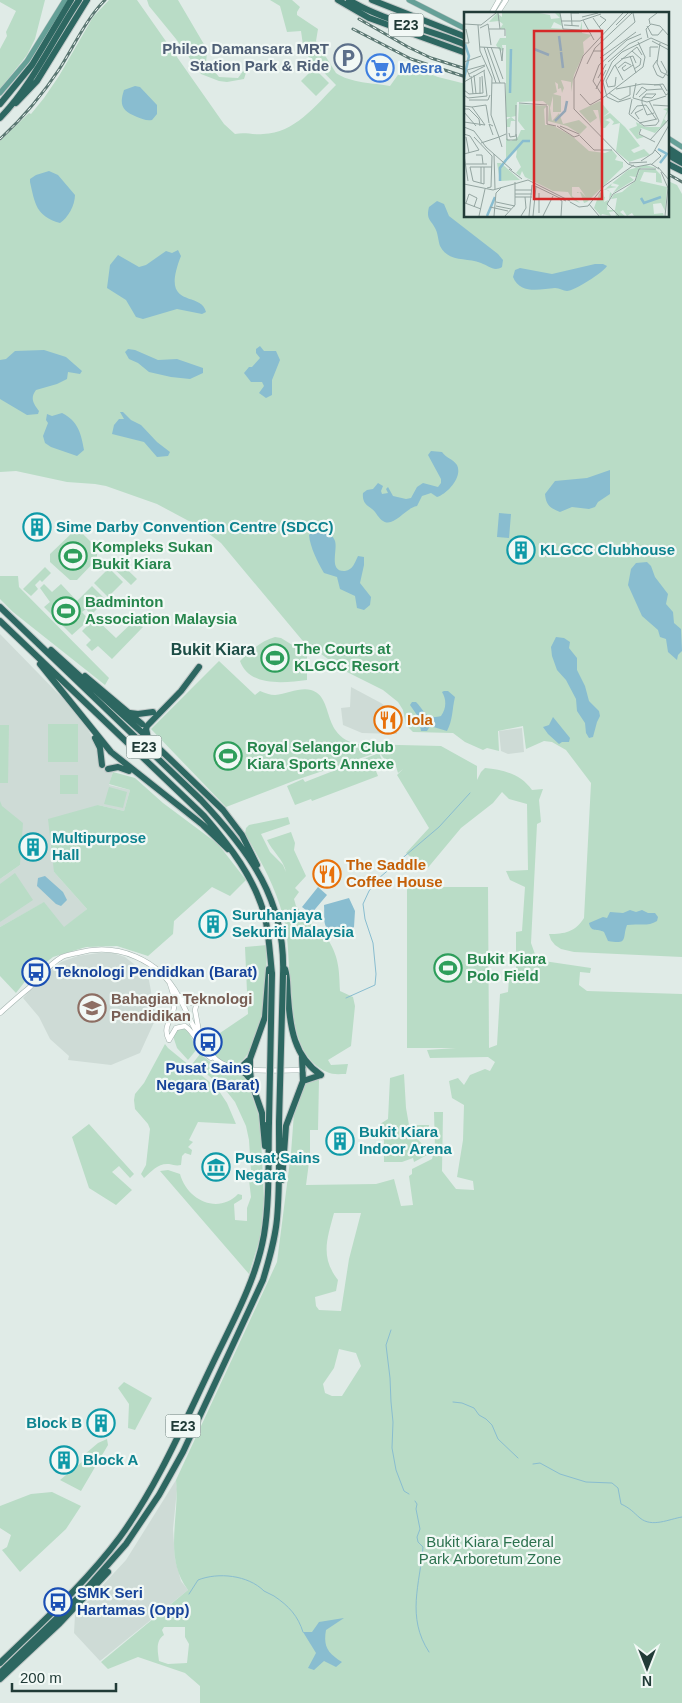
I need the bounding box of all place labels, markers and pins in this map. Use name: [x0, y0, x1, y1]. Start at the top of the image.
place label: Phileo Damansara MRT Station Park & Ride: [162, 40, 329, 74]
parking icon: Phileo Damansara MRT Station Park & Ride: [333, 43, 363, 73]
supermarket icon: Mesra: [365, 53, 395, 83]
place label: Mesra: [399, 59, 443, 76]
building icon: Sime Darby Convention Centre (SDCC): [22, 512, 52, 542]
place label: Sime Darby Convention Centre (SDCC): [56, 518, 334, 535]
building icon: KLGCC Clubhouse: [506, 535, 536, 565]
place label: Kompleks Sukan Bukit Kiara: [92, 538, 213, 572]
sports icon: Kompleks Sukan Bukit Kiara: [58, 541, 88, 571]
place label: KLGCC Clubhouse: [540, 541, 675, 558]
place label: Badminton Association Malaysia: [85, 593, 237, 627]
sports icon: Badminton Association Malaysia: [51, 596, 81, 626]
place label: The Courts at KLGCC Resort: [294, 640, 399, 674]
sports icon: The Courts at KLGCC Resort: [260, 643, 290, 673]
restaurant icon: Iola: [373, 705, 403, 735]
place label: Iola: [407, 711, 433, 728]
place label: Royal Selangor Club Kiara Sports Annexe: [247, 738, 394, 772]
sports icon: Royal Selangor Club Kiara Sports Annexe: [213, 741, 243, 771]
place label: Multipurpose Hall: [52, 829, 146, 863]
building icon: Multipurpose Hall: [18, 832, 48, 862]
place label: The Saddle Coffee House: [346, 856, 443, 890]
restaurant icon: The Saddle Coffee House: [312, 859, 342, 889]
place label: Suruhanjaya Sekuriti Malaysia: [232, 906, 354, 940]
building icon: Suruhanjaya Sekuriti Malaysia: [198, 909, 228, 939]
place label: Bukit Kiara Polo Field: [467, 950, 547, 984]
sports icon: Bukit Kiara Polo Field: [433, 953, 463, 983]
bus stop icon: Teknologi Pendidkan (Barat): [21, 957, 51, 987]
place label: Teknologi Pendidkan (Barat): [55, 963, 257, 980]
place label: Bahagian Teknologi Pendidikan: [111, 990, 252, 1024]
school or university icon: Bahagian Teknologi Pendidikan: [77, 993, 107, 1023]
bus stop icon: Pusat Sains Negara (Barat): [193, 1027, 223, 1057]
place label: Pusat Sains Negara (Barat): [156, 1059, 260, 1093]
place label: Bukit Kiara Indoor Arena: [359, 1123, 452, 1157]
building icon: Bukit Kiara Indoor Arena: [325, 1126, 355, 1156]
place label: Pusat Sains Negara: [235, 1149, 320, 1183]
museum icon: Pusat Sains Negara: [201, 1152, 231, 1182]
building icon: Block B: [86, 1408, 116, 1438]
place label: Block B: [26, 1414, 82, 1431]
building icon: Block A: [49, 1445, 79, 1475]
place label: Block A: [83, 1451, 138, 1468]
place label: SMK Seri Hartamas (Opp): [77, 1584, 190, 1618]
bus stop icon: SMK Seri Hartamas (Opp): [43, 1587, 73, 1617]

